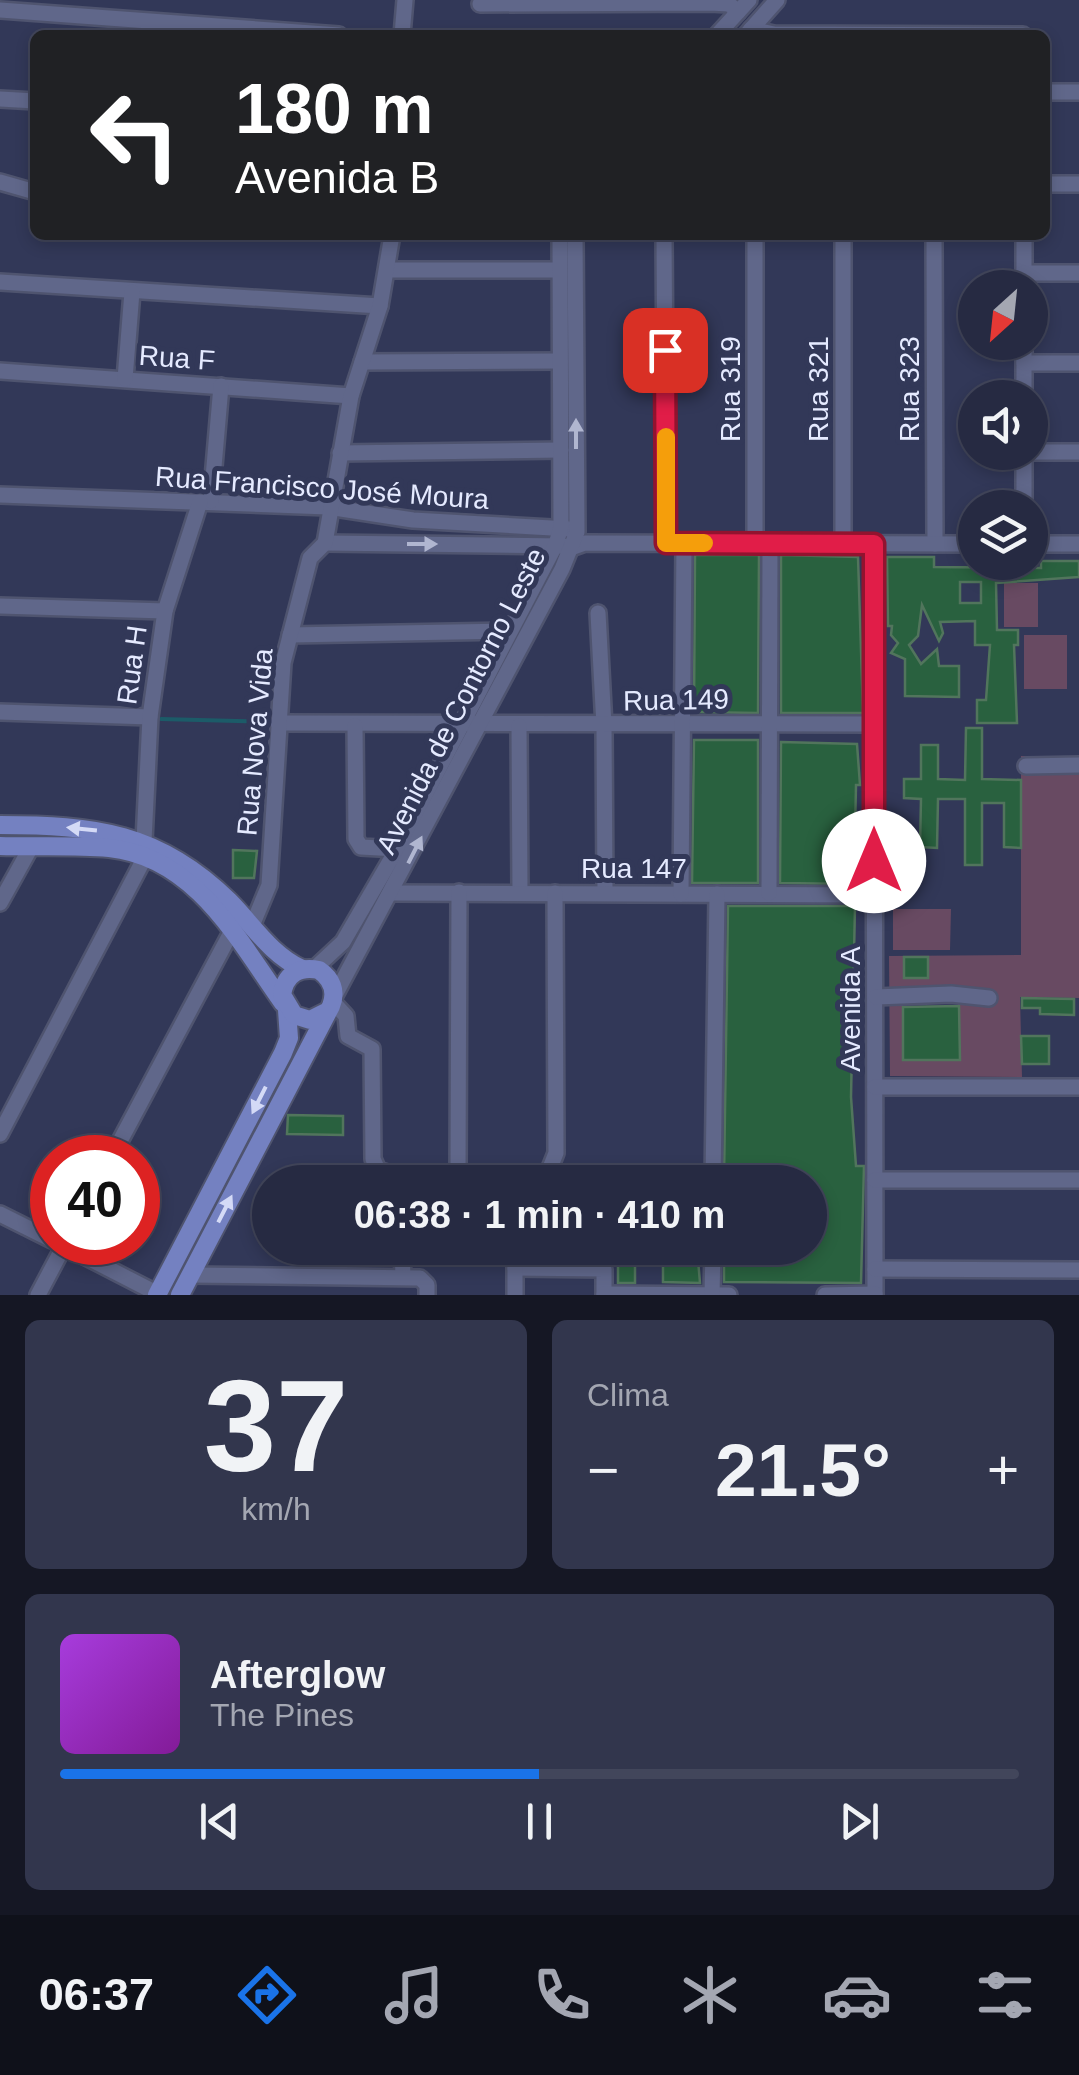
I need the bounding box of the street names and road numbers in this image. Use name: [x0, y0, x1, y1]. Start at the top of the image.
street label: Rua 319: [715, 336, 746, 442]
street label: Rua 321: [803, 336, 834, 442]
street label: Rua 323: [894, 336, 925, 442]
street label: Rua F: [138, 340, 216, 376]
street label: Rua Francisco José Moura: [154, 461, 490, 515]
street label: Avenida de Contorno Leste: [370, 543, 552, 859]
street label: Rua H: [111, 624, 153, 706]
street label: Rua Nova Vida: [231, 647, 279, 837]
street label: Rua 149: [623, 684, 729, 716]
street label: Rua 147: [581, 853, 687, 884]
street label: Avenida A: [835, 946, 866, 1072]

